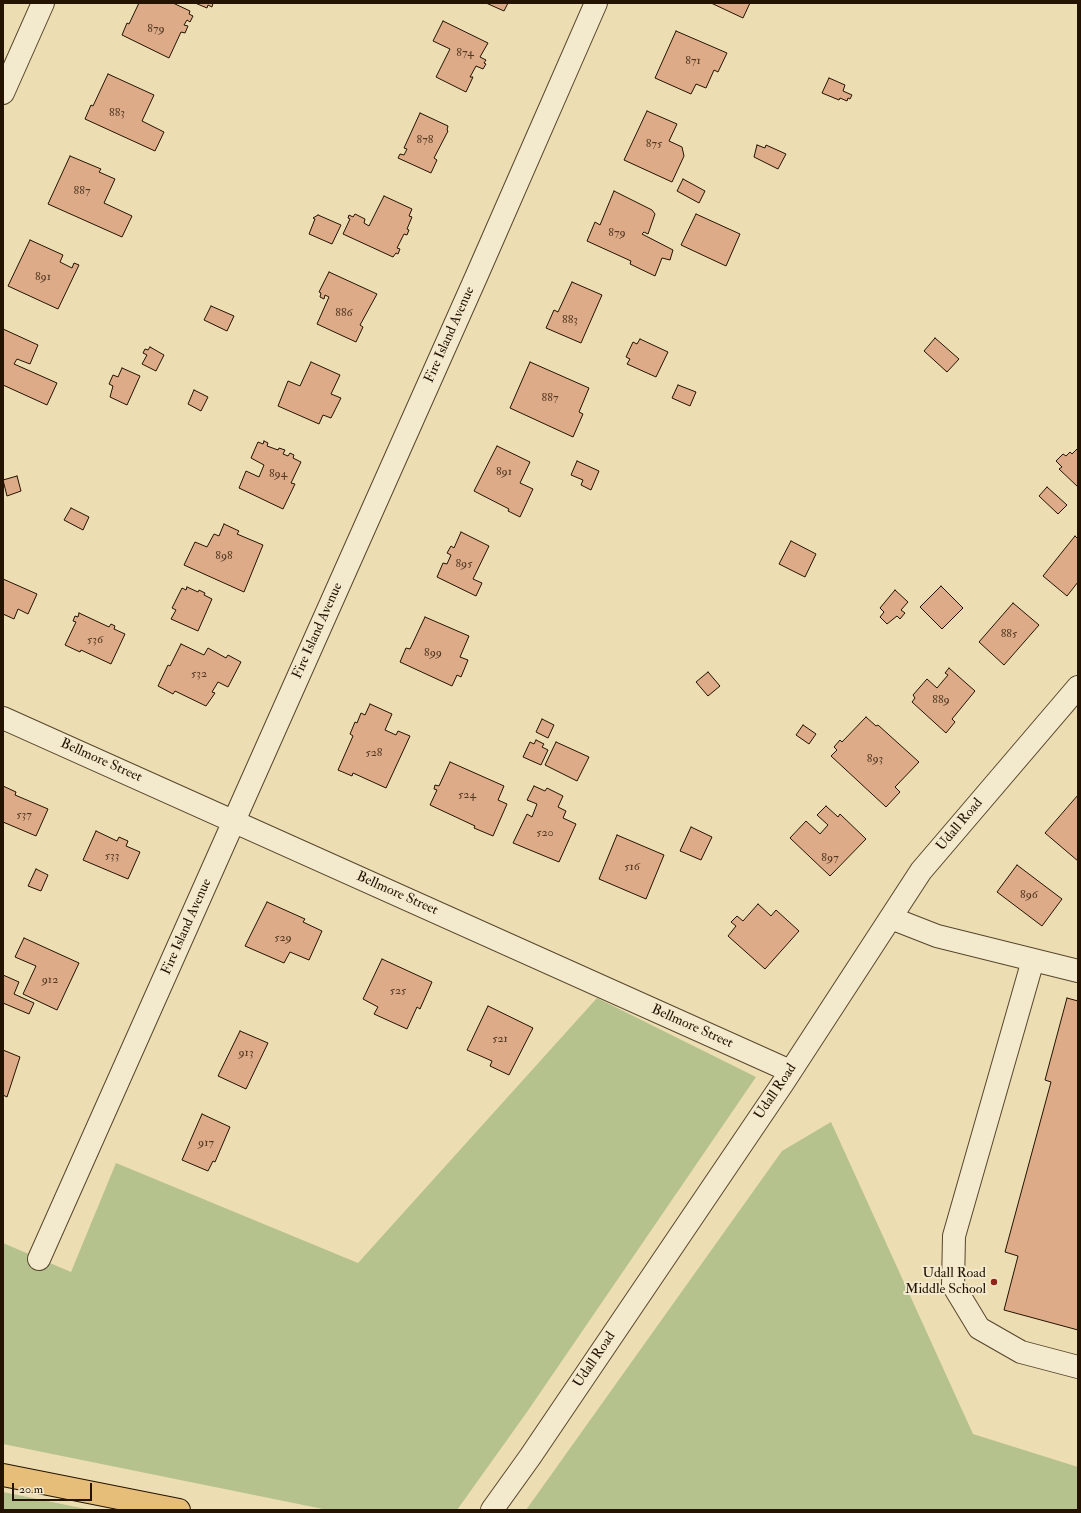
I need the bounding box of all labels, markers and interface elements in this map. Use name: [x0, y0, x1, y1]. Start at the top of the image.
house number: 879: [147, 22, 165, 36]
house number: 874: [456, 46, 474, 60]
house number: 871: [685, 54, 701, 68]
house number: 883: [109, 106, 125, 120]
house number: 878: [417, 133, 433, 147]
house number: 875: [646, 137, 662, 151]
house number: 887: [74, 184, 90, 198]
house number: 879: [608, 226, 626, 240]
house number: 891: [35, 270, 51, 284]
street label: Fire Island Avenue: [421, 284, 479, 386]
house number: 886: [335, 306, 353, 320]
house number: 883: [562, 313, 578, 327]
house number: 887: [542, 391, 558, 405]
house number: 891: [496, 465, 512, 479]
house number: 894: [269, 467, 287, 481]
house number: 898: [215, 549, 233, 563]
house number: 895: [455, 557, 473, 571]
street label: Fire Island Avenue: [289, 580, 347, 682]
house number: 885: [1001, 627, 1017, 641]
house number: 536: [87, 633, 103, 647]
house number: 899: [424, 646, 442, 660]
house number: 532: [191, 667, 207, 681]
house number: 889: [932, 693, 950, 707]
street label: Bellmore Street: [58, 736, 144, 786]
house number: 528: [366, 746, 382, 760]
house number: 893: [867, 752, 883, 766]
house number: 524: [458, 788, 476, 802]
street label: Udall Road: [933, 795, 987, 855]
house number: 537: [16, 808, 32, 822]
house number: 520: [536, 826, 554, 840]
house number: 533: [105, 849, 119, 863]
house number: 897: [821, 851, 839, 865]
house number: 516: [624, 860, 640, 874]
street label: Bellmore Street: [354, 869, 440, 919]
street label: Fire Island Avenue: [158, 876, 216, 978]
house number: 896: [1020, 888, 1038, 902]
house number: 529: [274, 931, 292, 945]
house number: 912: [42, 973, 58, 987]
house number: 525: [390, 984, 406, 998]
street label: Bellmore Street: [649, 1002, 735, 1052]
house number: 521: [492, 1032, 508, 1046]
house number: 913: [239, 1046, 253, 1060]
street label: Udall Road: [751, 1061, 801, 1123]
house number: 917: [198, 1136, 214, 1150]
place label: Udall Road Middle School: [905, 1266, 986, 1298]
marker: Udall Road Middle School: [989, 1277, 999, 1287]
street label: Udall Road: [570, 1329, 620, 1391]
scale bar: [14, 1475, 94, 1501]
text: 20 m: [19, 1482, 43, 1497]

